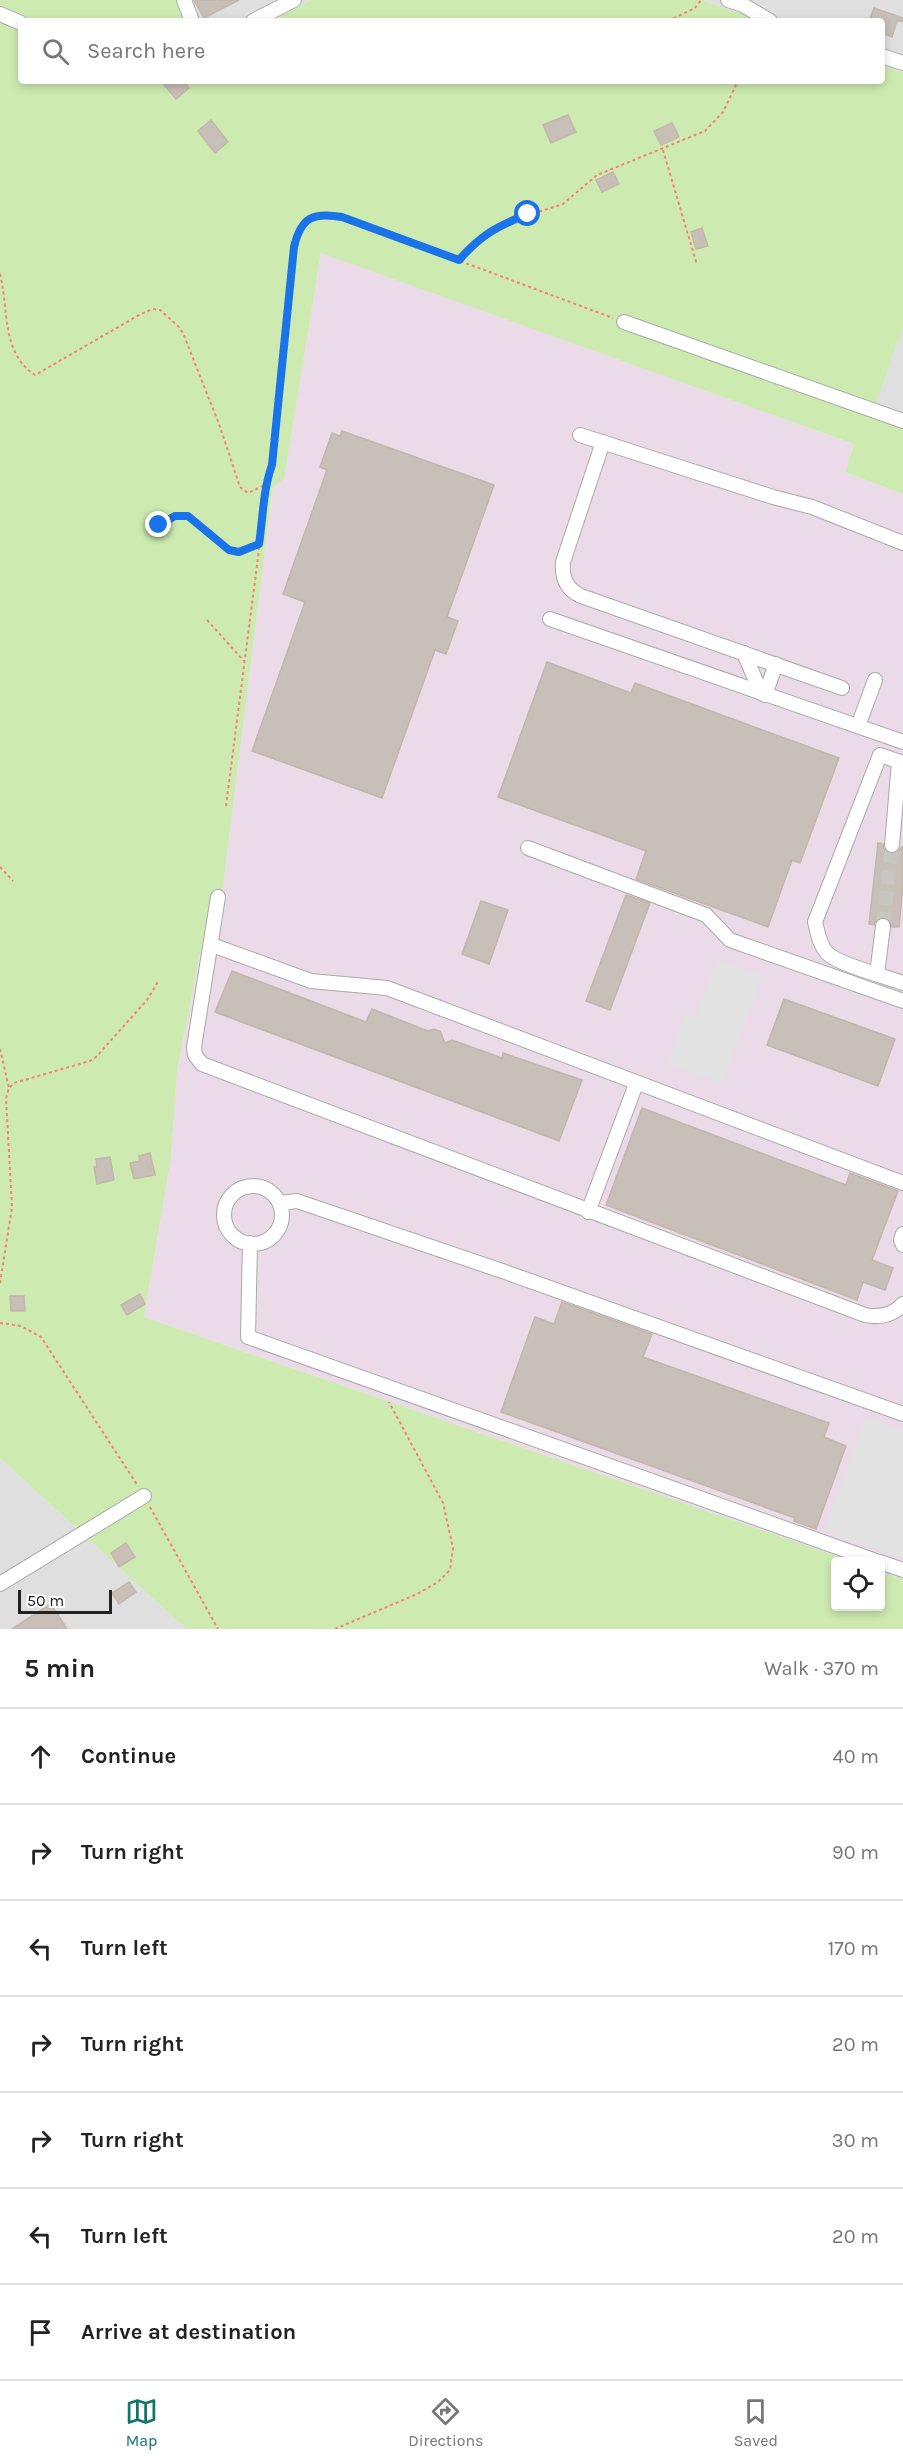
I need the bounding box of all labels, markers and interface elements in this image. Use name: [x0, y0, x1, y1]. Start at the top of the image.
search box: [18, 18, 885, 84]
icon: search: [39, 35, 72, 68]
text: Search here: [87, 38, 205, 64]
route start: [514, 200, 540, 226]
route end: [145, 511, 171, 537]
map controls: [831, 1557, 885, 1611]
button: locate: [831, 1557, 885, 1611]
scale bar: [18, 1587, 112, 1614]
text: 50 m: [27, 1591, 64, 1610]
text: 5 min: [24, 1653, 95, 1684]
text: Walk · 370 m: [764, 1657, 879, 1680]
icon: ahead: [24, 1740, 57, 1773]
text: Continue: [81, 1743, 176, 1769]
text: 40 m: [833, 1745, 879, 1768]
icon: right: [24, 1836, 57, 1869]
text: Turn right: [81, 1839, 184, 1865]
text: 90 m: [832, 1841, 879, 1864]
icon: left: [24, 1932, 57, 1965]
text: Turn left: [81, 1935, 168, 1961]
text: 170 m: [828, 1937, 879, 1960]
icon: right: [24, 2028, 57, 2061]
text: Turn right: [81, 2031, 184, 2057]
text: 20 m: [832, 2033, 879, 2056]
icon: right: [24, 2124, 57, 2157]
text: Turn right: [81, 2127, 184, 2153]
text: 30 m: [832, 2129, 879, 2152]
icon: left: [24, 2220, 57, 2253]
text: Turn left: [81, 2223, 168, 2249]
text: 20 m: [832, 2225, 879, 2248]
icon: arrive: [24, 2316, 57, 2349]
text: Arrive at destination: [81, 2319, 296, 2345]
tab: Map: [125, 2395, 158, 2450]
tab: Directions: [408, 2395, 483, 2450]
tab: Saved: [734, 2395, 778, 2450]

